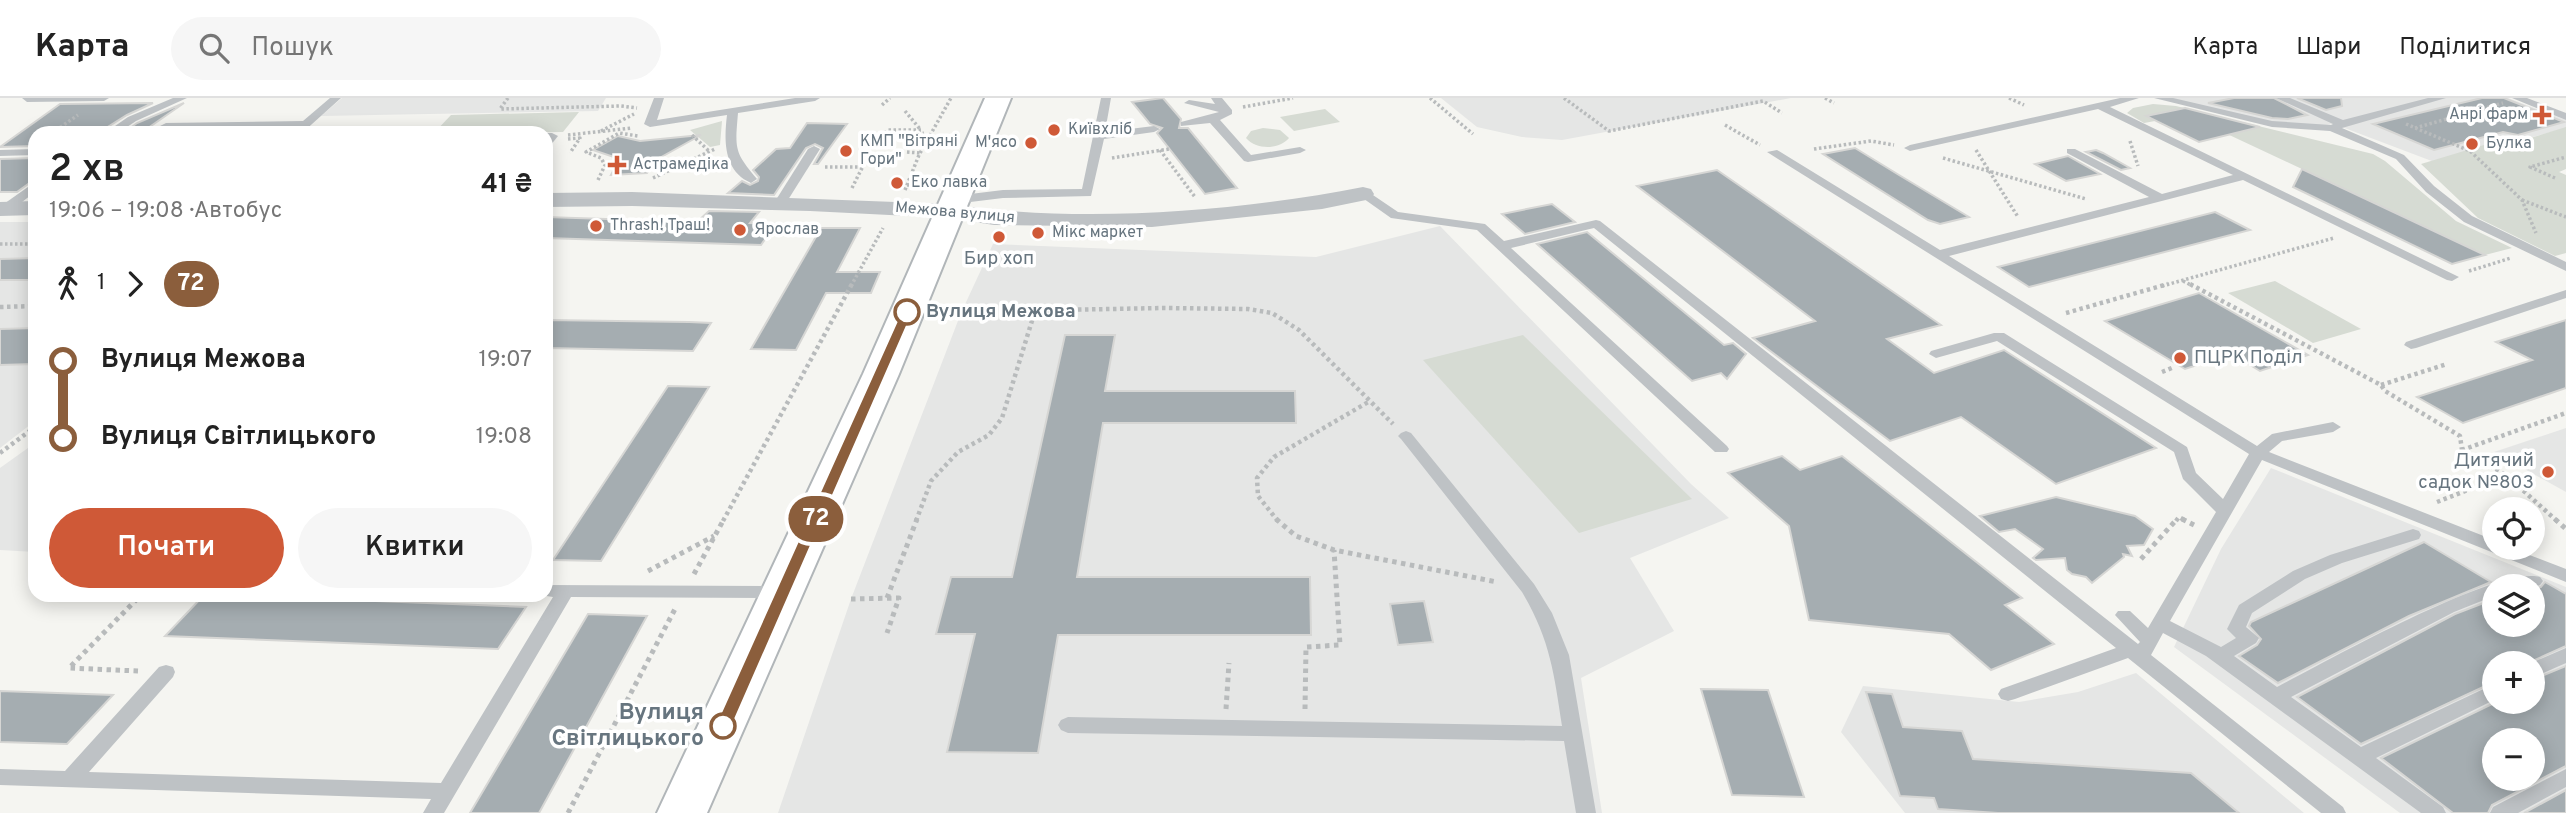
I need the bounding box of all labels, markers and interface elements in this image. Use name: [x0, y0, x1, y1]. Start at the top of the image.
search box: [171, 17, 661, 80]
text: Карта: [35, 27, 129, 69]
icon: search: [195, 29, 233, 67]
text: Пошук: [251, 32, 334, 65]
text: Карта: [2193, 33, 2258, 63]
text: Шари: [2296, 33, 2361, 63]
text: Поділитися: [2399, 33, 2531, 63]
place label: Анрі фарм: [2449, 105, 2528, 125]
marker: Анрі фарм: [2534, 107, 2550, 123]
place label: Київхліб: [1068, 120, 1132, 140]
marker: Київхліб: [1046, 122, 1062, 138]
place label: КМП "Вітряні Гори": [860, 132, 958, 170]
place label: М'ясо: [975, 133, 1017, 153]
place label: Булка: [2486, 134, 2532, 154]
marker: М'ясо: [1023, 135, 1039, 151]
marker: Булка: [2464, 136, 2480, 152]
marker: КМП "Вітряні Гори": [838, 143, 854, 159]
text: 2 хв: [49, 146, 125, 195]
marker: Астрамедіка: [607, 155, 627, 175]
place label: Астрамедіка: [633, 155, 729, 175]
text: 41 ₴: [481, 169, 532, 202]
place label: Еко лавка: [911, 173, 987, 193]
marker: Еко лавка: [889, 175, 905, 191]
text: 19:06 – 19:08 · Автобус: [49, 197, 282, 226]
street label: Межова вулиця: [894, 198, 1016, 228]
place label: Thrash! Траш!: [610, 216, 710, 236]
marker: Thrash! Траш!: [588, 218, 604, 234]
place label: Ярослав: [754, 220, 819, 240]
marker: Ярослав: [732, 222, 748, 238]
place label: Мікс маркет: [1052, 223, 1143, 243]
marker: Мікс маркет: [1030, 225, 1046, 241]
marker: Бир хоп: [991, 229, 1007, 245]
place label: Бир хоп: [964, 247, 1034, 271]
icon: walk: [49, 265, 87, 303]
icon: forward: [116, 265, 154, 303]
text: 1: [97, 269, 106, 298]
text: 72: [178, 269, 205, 299]
marker: Вулиця Межова: [894, 299, 920, 325]
place label: Вулиця Межова: [926, 300, 1076, 324]
text: Вулиця Межова: [101, 344, 306, 377]
text: 19:07: [478, 346, 532, 375]
place label: ПЦРК Поділ: [2194, 346, 2303, 370]
marker: ПЦРК Поділ: [2172, 350, 2188, 366]
text: Вулиця Світлицького: [101, 421, 376, 454]
text: 19:08: [476, 423, 532, 452]
place label: Дитячий садок №803: [2418, 449, 2534, 495]
marker: Дитячий садок №803: [2540, 464, 2556, 480]
line badge: 72: [784, 496, 848, 542]
map controls: [2482, 497, 2545, 791]
button: locate: [2482, 497, 2545, 560]
text: 72: [802, 504, 830, 534]
button: Почати: [49, 508, 284, 588]
button: Квитки: [298, 508, 532, 588]
button: layers: [2482, 574, 2545, 637]
button: +: [2482, 651, 2545, 714]
place label: Вулиця Світлицького: [551, 699, 704, 754]
marker: Вулиця Світлицького: [710, 713, 736, 739]
button: −: [2482, 728, 2545, 791]

